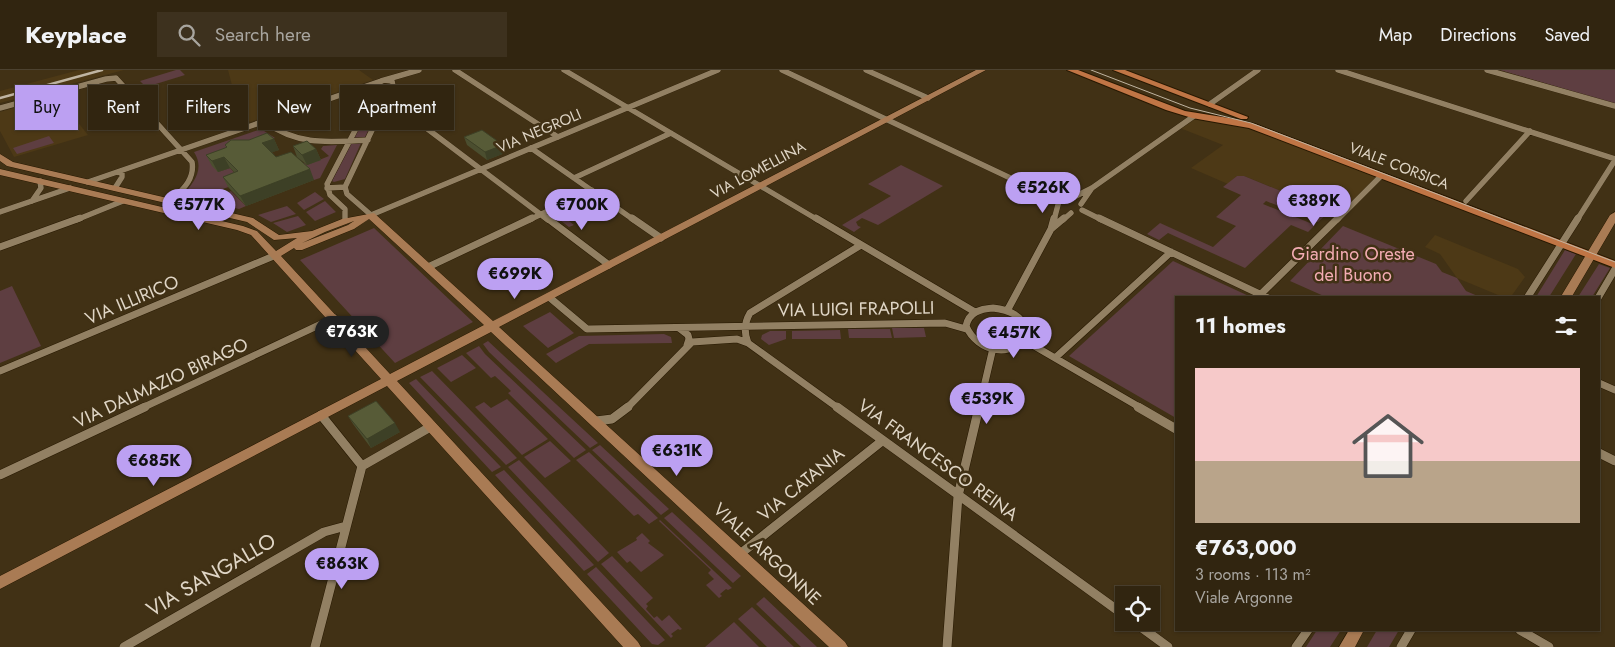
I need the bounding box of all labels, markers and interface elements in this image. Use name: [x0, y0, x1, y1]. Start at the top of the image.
search box: [157, 12, 507, 57]
text: Keyplace: [25, 17, 127, 52]
icon: search: [175, 21, 203, 49]
text: Search here: [215, 21, 311, 48]
text: Map: [1379, 22, 1412, 48]
text: Directions: [1440, 22, 1516, 48]
text: Saved: [1544, 22, 1590, 48]
chip: Buy: [15, 85, 78, 130]
chip: Rent: [88, 85, 158, 130]
chip: Filters: [168, 85, 248, 130]
chip: New: [258, 85, 330, 130]
chip: Apartment: [340, 85, 454, 130]
street label: VIA NEGROLI: [493, 103, 585, 159]
street label: VIA LOMELLINA: [706, 136, 810, 204]
street label: VIALE CORSICA: [1346, 137, 1452, 195]
pin: €526K: [1008, 172, 1078, 214]
text: €526K: [1016, 176, 1070, 199]
pin: €389K: [1279, 184, 1349, 227]
pin: €577K: [164, 189, 234, 231]
pin: €700K: [547, 189, 617, 231]
text: €389K: [1288, 189, 1340, 212]
text: €577K: [173, 193, 225, 216]
text: €700K: [556, 193, 608, 216]
park label: Giardino Oreste del Buono: [1291, 241, 1415, 288]
pin: €699K: [480, 258, 550, 300]
text: €699K: [488, 262, 542, 285]
street label: VIA ILLIRICO: [81, 269, 183, 331]
street label: VIA LUIGI FRAPOLLI: [777, 295, 935, 323]
text: 11 homes: [1195, 311, 1286, 341]
icon: filters: [1552, 312, 1580, 340]
pin: €763K: [317, 316, 387, 358]
pin: €457K: [979, 316, 1049, 359]
text: €763K: [326, 320, 378, 343]
text: €457K: [988, 321, 1040, 344]
street label: VIA DALMAZIO BIRAGO: [70, 331, 252, 435]
pin: €539K: [952, 382, 1022, 425]
text: €539K: [961, 387, 1013, 410]
street label: VIA FRANCESCO REINA: [852, 393, 1024, 527]
icon: home: [1343, 401, 1433, 491]
pin: €631K: [642, 434, 712, 477]
text: €631K: [652, 439, 702, 462]
street label: VIA CATANIA: [752, 441, 850, 527]
pin: €685K: [119, 444, 189, 487]
text: €685K: [128, 449, 180, 472]
street label: VIALE ARGONNE: [707, 497, 827, 611]
street label: VIA SANGALLO: [141, 526, 281, 624]
text: €763,000: [1195, 533, 1297, 563]
pin: €863K: [307, 548, 377, 590]
text: €863K: [316, 552, 368, 575]
text: 3 rooms · 113 m²: [1195, 563, 1311, 586]
map controls: [1115, 586, 1160, 631]
button: locate: [1115, 586, 1160, 631]
text: Viale Argonne: [1195, 586, 1293, 609]

